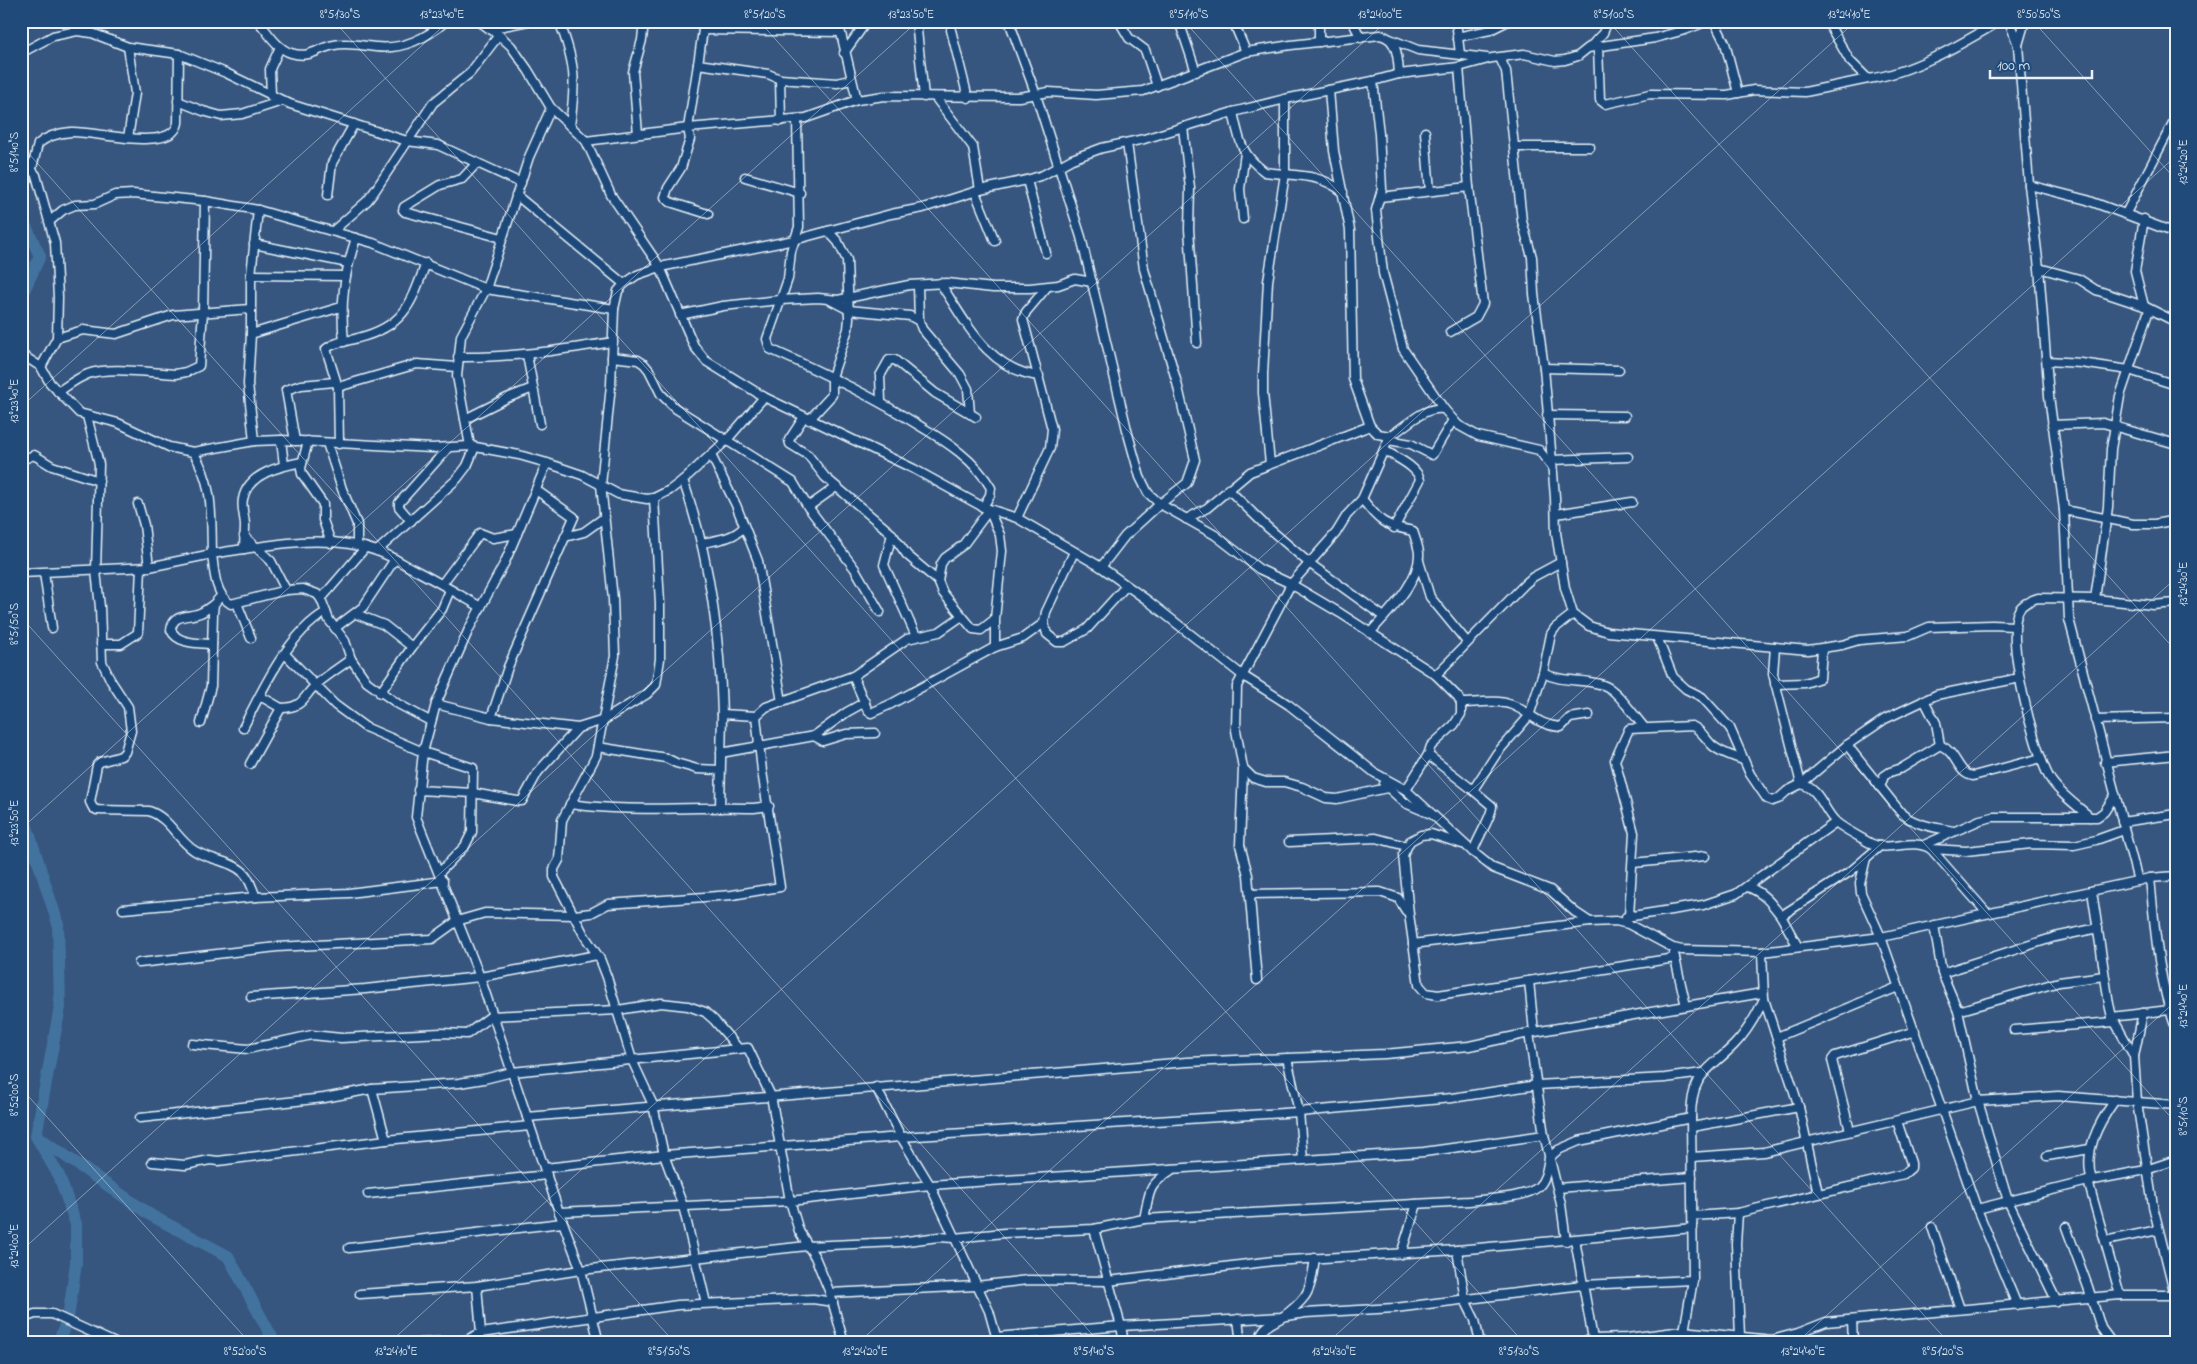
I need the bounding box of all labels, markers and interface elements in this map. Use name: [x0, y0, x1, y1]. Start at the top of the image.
text: 8°51'30"S: [320, 6, 360, 24]
text: 13°23'40"E: [420, 6, 464, 24]
text: 8°51'20"S: [744, 6, 786, 24]
text: 13°23'50"E: [888, 6, 934, 24]
text: 8°51'10"S: [1169, 6, 1209, 24]
text: 13°24'00"E: [1358, 6, 1402, 24]
text: 8°51'00"S: [1594, 6, 1635, 24]
text: 13°24'10"E: [1827, 6, 1871, 24]
text: 8°50'50"S: [2017, 6, 2061, 24]
scale bar: [1990, 48, 2092, 80]
text: 100 m: [1997, 55, 2030, 77]
text: 8°51'40"S: [6, 132, 24, 172]
text: 13°24'20"E: [2175, 139, 2193, 185]
text: 13°23'40"E: [6, 379, 24, 423]
text: 13°24'30"E: [2175, 562, 2193, 606]
text: 8°51'50"S: [6, 603, 24, 645]
text: 13°23'50"E: [6, 800, 24, 846]
text: 13°24'40"E: [2175, 984, 2193, 1028]
text: 8°52'00"S: [6, 1073, 24, 1116]
text: 8°51'10"S: [2175, 1096, 2193, 1136]
text: 13°24'00"E: [6, 1224, 24, 1268]
text: 8°52'00"S: [224, 1343, 267, 1361]
text: 13°24'10"E: [374, 1343, 418, 1361]
text: 8°51'50"S: [648, 1343, 690, 1361]
text: 13°24'20"E: [842, 1343, 888, 1361]
text: 8°51'40"S: [1074, 1343, 1114, 1361]
text: 13°24'30"E: [1312, 1343, 1356, 1361]
text: 8°51'30"S: [1499, 1343, 1539, 1361]
text: 13°24'40"E: [1781, 1343, 1825, 1361]
text: 8°51'20"S: [1922, 1343, 1964, 1361]

